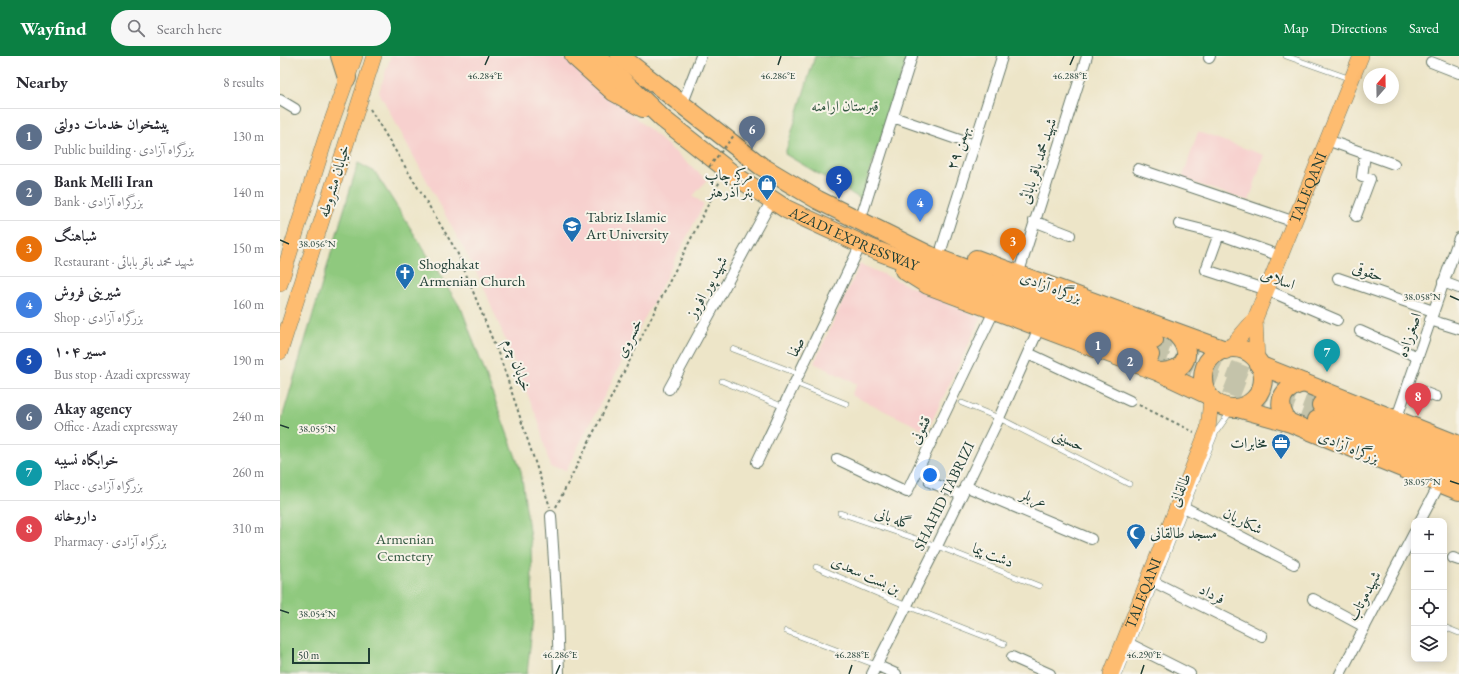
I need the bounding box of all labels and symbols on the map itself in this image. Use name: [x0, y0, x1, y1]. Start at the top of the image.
north arrow: [1363, 68, 1399, 104]
text: 46.284°E: [468, 69, 503, 82]
text: 46.286°E: [761, 69, 796, 82]
text: 46.288°E: [1053, 69, 1088, 82]
park label: قبرستان ارامنه: [811, 96, 879, 115]
street label: شهید محمد باقر بابائی: [1015, 115, 1061, 207]
pin: 6: [739, 116, 765, 149]
street label: ۲۹ بهمن: [942, 124, 974, 172]
street label: خیابان مشروطه: [314, 142, 354, 220]
street label: TALEQANI: [1285, 149, 1330, 226]
place label: مرکز چاپ بنر آذرهنر: [705, 165, 753, 201]
pin: 5: [826, 166, 852, 199]
shop icon: مرکز چاپ بنر آذرهنر: [756, 173, 778, 201]
pin: 4: [907, 189, 933, 222]
street label: AZADI EXPRESSWAY: [785, 201, 923, 275]
place label: Tabriz Islamic Art University: [585, 207, 669, 243]
school or university icon: Tabriz Islamic Art University: [561, 215, 583, 243]
pin: 3: [1000, 228, 1026, 261]
text: 38.056°N: [298, 237, 336, 250]
street label: شهید پور افروز: [681, 253, 733, 324]
place label: Shoghakat Armenian Church: [418, 254, 526, 290]
street label: حقوقی: [1350, 257, 1386, 286]
church icon: Shoghakat Armenian Church: [394, 262, 416, 290]
street label: اسلامی: [1258, 263, 1298, 294]
street label: بزرگراه آزادی: [1018, 267, 1085, 306]
text: 38.058°N: [1403, 290, 1441, 303]
street label: اصغرزاده: [1392, 310, 1426, 360]
street label: خسروی: [611, 315, 647, 361]
pin: 1: [1085, 332, 1111, 365]
street label: صفا: [783, 334, 808, 360]
street label: خیابان چرم: [496, 336, 537, 395]
pin: 7: [1314, 339, 1340, 372]
pin: 2: [1117, 348, 1143, 381]
pin: 8: [1405, 383, 1431, 416]
street label: قشونی: [905, 413, 934, 447]
text: 38.055°N: [298, 422, 336, 435]
street label: حسینی: [1049, 424, 1088, 457]
street label: بزرگراه آزادی: [1316, 426, 1383, 467]
office icon: مخابرات: [1270, 432, 1292, 460]
place label: مخابرات: [1230, 433, 1267, 452]
street label: SHAHID TABRIZI: [909, 438, 978, 553]
your location: [920, 465, 940, 485]
street label: طالقانی: [1164, 470, 1195, 509]
text: 38.057°N: [1403, 475, 1441, 488]
street label: عربلر: [1016, 483, 1050, 513]
street label: گله بانی: [872, 502, 914, 533]
street label: شکاریان: [1220, 503, 1266, 539]
mosque icon: مسجد طالقانی: [1125, 522, 1147, 550]
place label: مسجد طالقانی: [1150, 523, 1217, 542]
park label: Armenian Cemetery: [375, 529, 434, 565]
street label: دشت پیما: [970, 538, 1017, 571]
street label: بن بست سعدی: [829, 551, 904, 598]
street label: TALEQANI: [1120, 555, 1165, 631]
street label: شهیدموتاب: [1342, 567, 1386, 625]
street label: فرداد: [1196, 579, 1228, 609]
text: 38.054°N: [298, 607, 336, 620]
scale bar: [292, 646, 370, 665]
text: 46.286°E: [543, 648, 578, 661]
text: 46.288°E: [835, 648, 870, 661]
text: 46.290°E: [1127, 648, 1162, 661]

